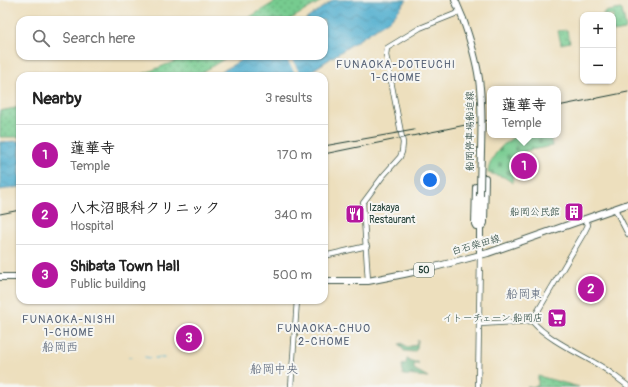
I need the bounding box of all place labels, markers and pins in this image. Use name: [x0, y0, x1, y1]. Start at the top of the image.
pin: 1: [511, 151, 537, 181]
building icon: 船岡公民館: [563, 201, 585, 223]
place label: Izakaya Restaurant: [369, 202, 416, 226]
restaurant icon: Izakaya Restaurant: [344, 203, 366, 225]
place label: 船岡公民館: [510, 206, 560, 218]
pin: 2: [578, 274, 604, 304]
supermarket icon: イトーチェーン 船岡店: [546, 307, 568, 329]
place label: イトーチェーン 船岡店: [442, 312, 543, 324]
pin: 3: [176, 323, 202, 353]

